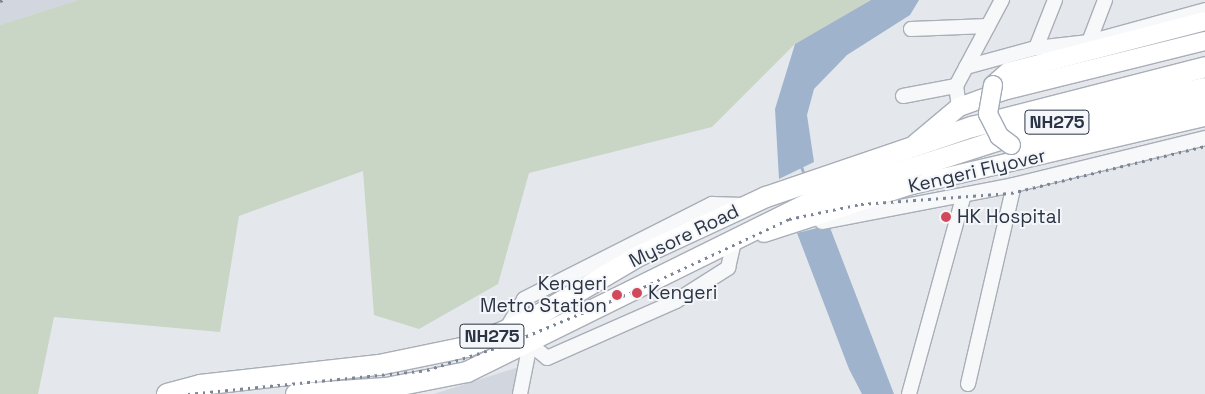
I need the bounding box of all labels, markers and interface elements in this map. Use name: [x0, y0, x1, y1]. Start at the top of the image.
road number: NH275: [1023, 106, 1091, 138]
street label: Kengeri Flyover: [906, 144, 1048, 198]
street label: Mysore Road: [625, 200, 743, 272]
place label: HK Hospital: [957, 206, 1061, 228]
marker: HK Hospital: [939, 210, 953, 224]
place label: Kengeri Metro Station: [480, 273, 607, 317]
place label: Kengeri: [648, 282, 717, 304]
marker: Kengeri: [630, 286, 644, 300]
marker: Kengeri Metro Station: [611, 289, 623, 301]
road number: NH275: [458, 321, 526, 352]

